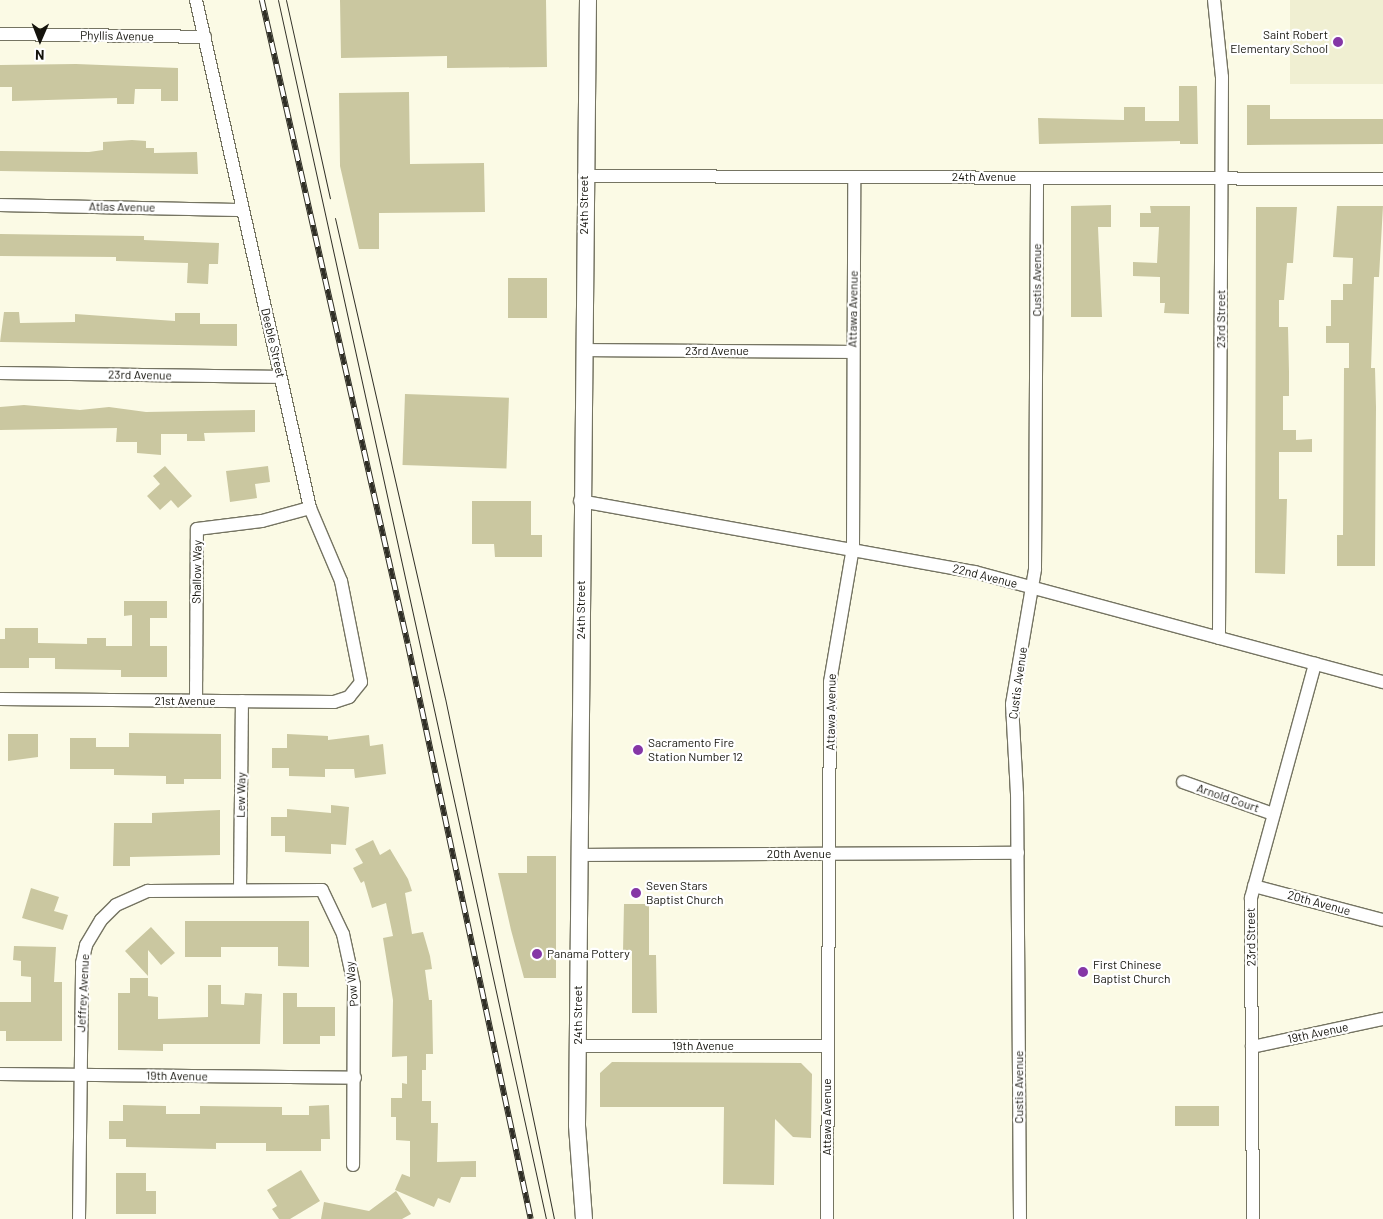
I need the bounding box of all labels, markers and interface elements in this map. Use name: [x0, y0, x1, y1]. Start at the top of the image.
north arrow: [15, 15, 65, 65]
street label: Phyllis Avenue: [80, 28, 154, 44]
place label: Saint Robert Elementary School: [1230, 28, 1328, 56]
marker: Saint Robert Elementary School: [1332, 36, 1344, 48]
text: N: [35, 47, 45, 64]
street label: 24th Avenue: [952, 170, 1016, 184]
street label: 24th Street: [577, 175, 591, 235]
street label: Atlas Avenue: [89, 199, 155, 215]
street label: Custis Avenue: [1030, 243, 1044, 317]
street label: Attawa Avenue: [845, 270, 861, 348]
street label: 23rd Street: [1214, 290, 1228, 348]
street label: Deeble Street: [258, 307, 288, 379]
street label: 23rd Avenue: [685, 344, 749, 358]
street label: 23rd Avenue: [108, 367, 172, 383]
street label: Shallow Way: [189, 540, 205, 604]
street label: 22nd Avenue: [951, 561, 1019, 591]
street label: 24th Street: [574, 580, 588, 640]
street label: Custis Avenue: [1006, 646, 1030, 720]
street label: Attawa Avenue: [823, 673, 839, 751]
street label: 21st Avenue: [154, 694, 216, 708]
place label: Sacramento Fire Station Number 12: [648, 736, 743, 764]
marker: Sacramento Fire Station Number 12: [632, 744, 644, 756]
street label: Lew Way: [233, 772, 249, 818]
street label: Arnold Court: [1195, 781, 1261, 815]
street label: 20th Avenue: [767, 847, 831, 861]
place label: Seven Stars Baptist Church: [646, 879, 723, 907]
marker: Seven Stars Baptist Church: [630, 887, 642, 899]
street label: 20th Avenue: [1286, 888, 1352, 918]
street label: 23rd Street: [1243, 908, 1259, 966]
place label: Panama Pottery: [547, 947, 630, 961]
marker: Panama Pottery: [531, 948, 543, 960]
street label: Jeffrey Avenue: [74, 953, 92, 1033]
place label: First Chinese Baptist Church: [1093, 958, 1170, 986]
street label: Pow Way: [342, 960, 362, 1008]
marker: First Chinese Baptist Church: [1077, 966, 1089, 978]
street label: 24th Street: [571, 985, 585, 1045]
street label: 19th Avenue: [1286, 1020, 1350, 1046]
street label: 19th Avenue: [672, 1039, 734, 1053]
street label: Custis Avenue: [1012, 1050, 1026, 1124]
street label: 19th Avenue: [146, 1068, 208, 1084]
street label: Attawa Avenue: [820, 1078, 834, 1156]

